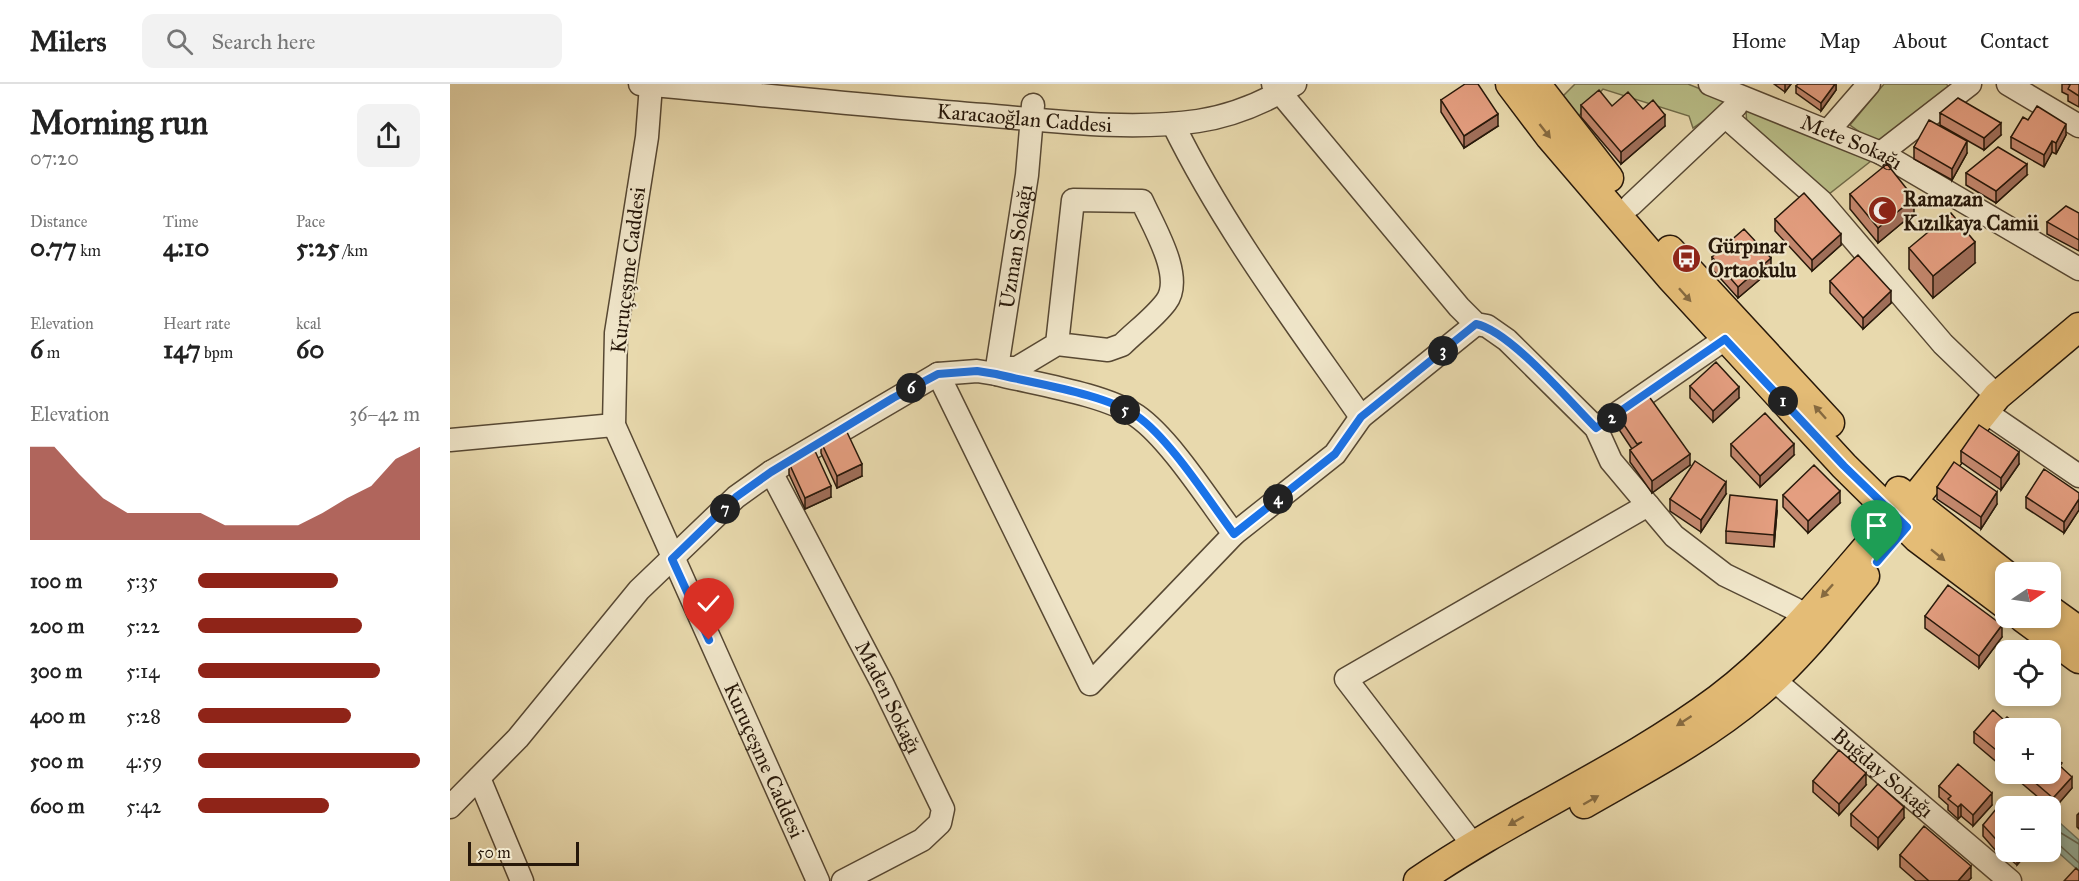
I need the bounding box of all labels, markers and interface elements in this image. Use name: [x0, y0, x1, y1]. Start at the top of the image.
search box: [142, 14, 562, 68]
text: Milers: [30, 24, 106, 59]
icon: search: [163, 25, 196, 58]
text: Search here: [211, 28, 316, 55]
text: Home: [1731, 28, 1786, 54]
text: Map: [1819, 28, 1860, 54]
text: About: [1893, 28, 1947, 54]
text: Contact: [1980, 28, 2049, 54]
street label: Karacaoğlan Caddesi: [936, 98, 1113, 138]
text: Morning run: [30, 103, 208, 143]
button: share: [357, 104, 420, 167]
street label: Mete Sokağı: [1797, 109, 1907, 176]
one-way arrow: [1539, 123, 1551, 138]
text: 07:20: [30, 146, 79, 170]
street label: Uzman Sokağı: [993, 182, 1038, 310]
street label: Kuruçeşme Caddesi: [605, 185, 651, 355]
place label: Ramazan Kızılkaya Camii: [1903, 186, 2039, 236]
mosque icon: Ramazan Kızılkaya Camii: [1866, 195, 1898, 227]
text: Distance: [30, 212, 87, 231]
text: Time: [163, 212, 198, 231]
text: Pace: [296, 212, 325, 231]
text: 0.77: [30, 231, 77, 263]
text: 4:10: [163, 231, 209, 263]
text: 5:25: [296, 231, 339, 263]
place label: Gürpınar Ortaokulu: [1708, 233, 1797, 283]
text: km: [77, 241, 101, 260]
text: /km: [339, 241, 368, 260]
bus stop icon: Gürpınar Ortaokulu: [1671, 242, 1703, 274]
one-way arrow: [1679, 287, 1692, 303]
text: Elevation: [30, 314, 94, 333]
text: Heart rate: [163, 314, 230, 333]
text: kcal: [296, 314, 321, 333]
text: 6: [30, 333, 43, 365]
text: 147: [163, 333, 201, 365]
text: 60: [296, 333, 324, 365]
pin: 3: [1428, 336, 1458, 366]
text: 3: [1440, 341, 1446, 360]
text: m: [43, 343, 60, 362]
text: bpm: [201, 343, 233, 362]
pin: 6: [896, 373, 926, 403]
text: 6: [907, 378, 915, 397]
pin: 1: [1768, 386, 1798, 416]
text: 1: [1780, 391, 1786, 410]
pin: 5: [1110, 395, 1140, 425]
text: 5: [1121, 400, 1129, 419]
text: Elevation: [30, 402, 109, 426]
text: 36–42 m: [349, 402, 420, 426]
pin: 2: [1597, 403, 1627, 433]
one-way arrow: [1814, 405, 1827, 420]
text: 2: [1608, 408, 1616, 427]
pin: 4: [1263, 484, 1293, 514]
text: 4: [1274, 489, 1282, 508]
pin: 7: [710, 494, 740, 524]
text: 7: [721, 499, 729, 518]
pin: [1851, 500, 1902, 562]
icon: arrive: [1860, 509, 1893, 542]
one-way arrow: [1930, 549, 1946, 562]
north arrow: [1995, 562, 2061, 628]
map controls: [1995, 562, 2061, 862]
text: 100 m: [30, 569, 82, 593]
text: 5:35: [126, 569, 158, 593]
pin: [683, 578, 734, 640]
one-way arrow: [1821, 583, 1834, 598]
icon: check: [692, 587, 725, 620]
text: 200 m: [30, 614, 84, 638]
text: 5:22: [126, 614, 160, 638]
street label: Maden Sokağı: [849, 636, 927, 758]
button: locate: [1995, 640, 2061, 706]
text: 300 m: [30, 659, 82, 683]
text: 5:14: [126, 659, 159, 683]
street label: Kuruçeşme Caddesi: [718, 679, 810, 842]
text: 400 m: [30, 704, 86, 728]
text: 5:28: [126, 704, 161, 728]
one-way arrow: [1676, 715, 1692, 727]
button: +: [1995, 718, 2061, 784]
street label: Buğday Sokağı: [1827, 722, 1939, 823]
text: 500 m: [30, 749, 84, 773]
text: 4:59: [126, 749, 162, 773]
text: 600 m: [30, 794, 85, 818]
text: 5:42: [126, 794, 161, 818]
one-way arrow: [1583, 795, 1600, 805]
button: −: [1995, 796, 2061, 862]
one-way arrow: [1507, 816, 1524, 826]
scale bar: [468, 839, 579, 866]
text: 50 m: [477, 843, 511, 862]

